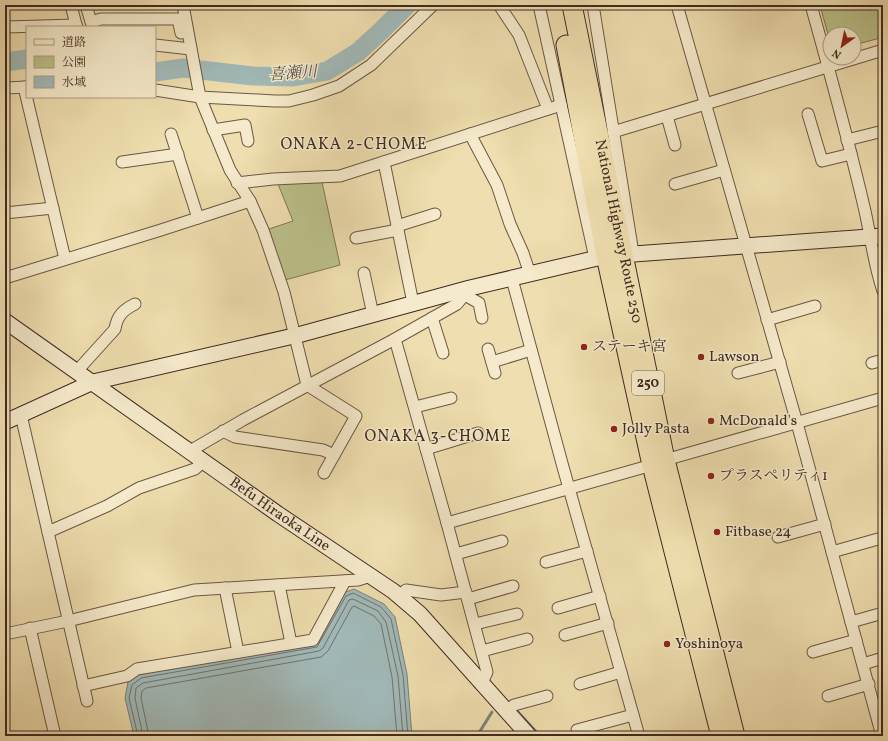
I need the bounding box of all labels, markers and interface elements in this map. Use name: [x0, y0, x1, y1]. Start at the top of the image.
legend: [26, 26, 156, 98]
north arrow: [822, 26, 862, 66]
text: 道路: [62, 35, 86, 51]
text: N: [830, 45, 845, 62]
text: 公園: [62, 55, 86, 71]
water label: 喜瀬川: [268, 61, 320, 87]
text: 水域: [62, 75, 86, 91]
district label: ONAKA 2-CHOME: [280, 134, 428, 156]
street label: National Highway Route 250: [589, 138, 647, 325]
place label: ステーキ宮: [592, 337, 667, 358]
marker: ステーキ宮: [579, 342, 589, 352]
place label: Lawson: [709, 347, 759, 368]
marker: Lawson: [696, 352, 706, 362]
road number: 250: [632, 371, 664, 395]
place label: McDonald's: [719, 411, 797, 432]
marker: McDonald's: [706, 416, 716, 426]
place label: Jolly Pasta: [622, 419, 690, 440]
marker: Jolly Pasta: [609, 424, 619, 434]
district label: ONAKA 3-CHOME: [365, 426, 511, 448]
place label: プラスペリティ1: [719, 466, 828, 487]
marker: プラスペリティ1: [706, 471, 716, 481]
street label: Befu Hiraoka Line: [225, 472, 334, 557]
place label: Fitbase 24: [725, 522, 792, 543]
marker: Fitbase 24: [712, 527, 722, 537]
place label: Yoshinoya: [675, 634, 743, 655]
marker: Yoshinoya: [662, 639, 672, 649]

